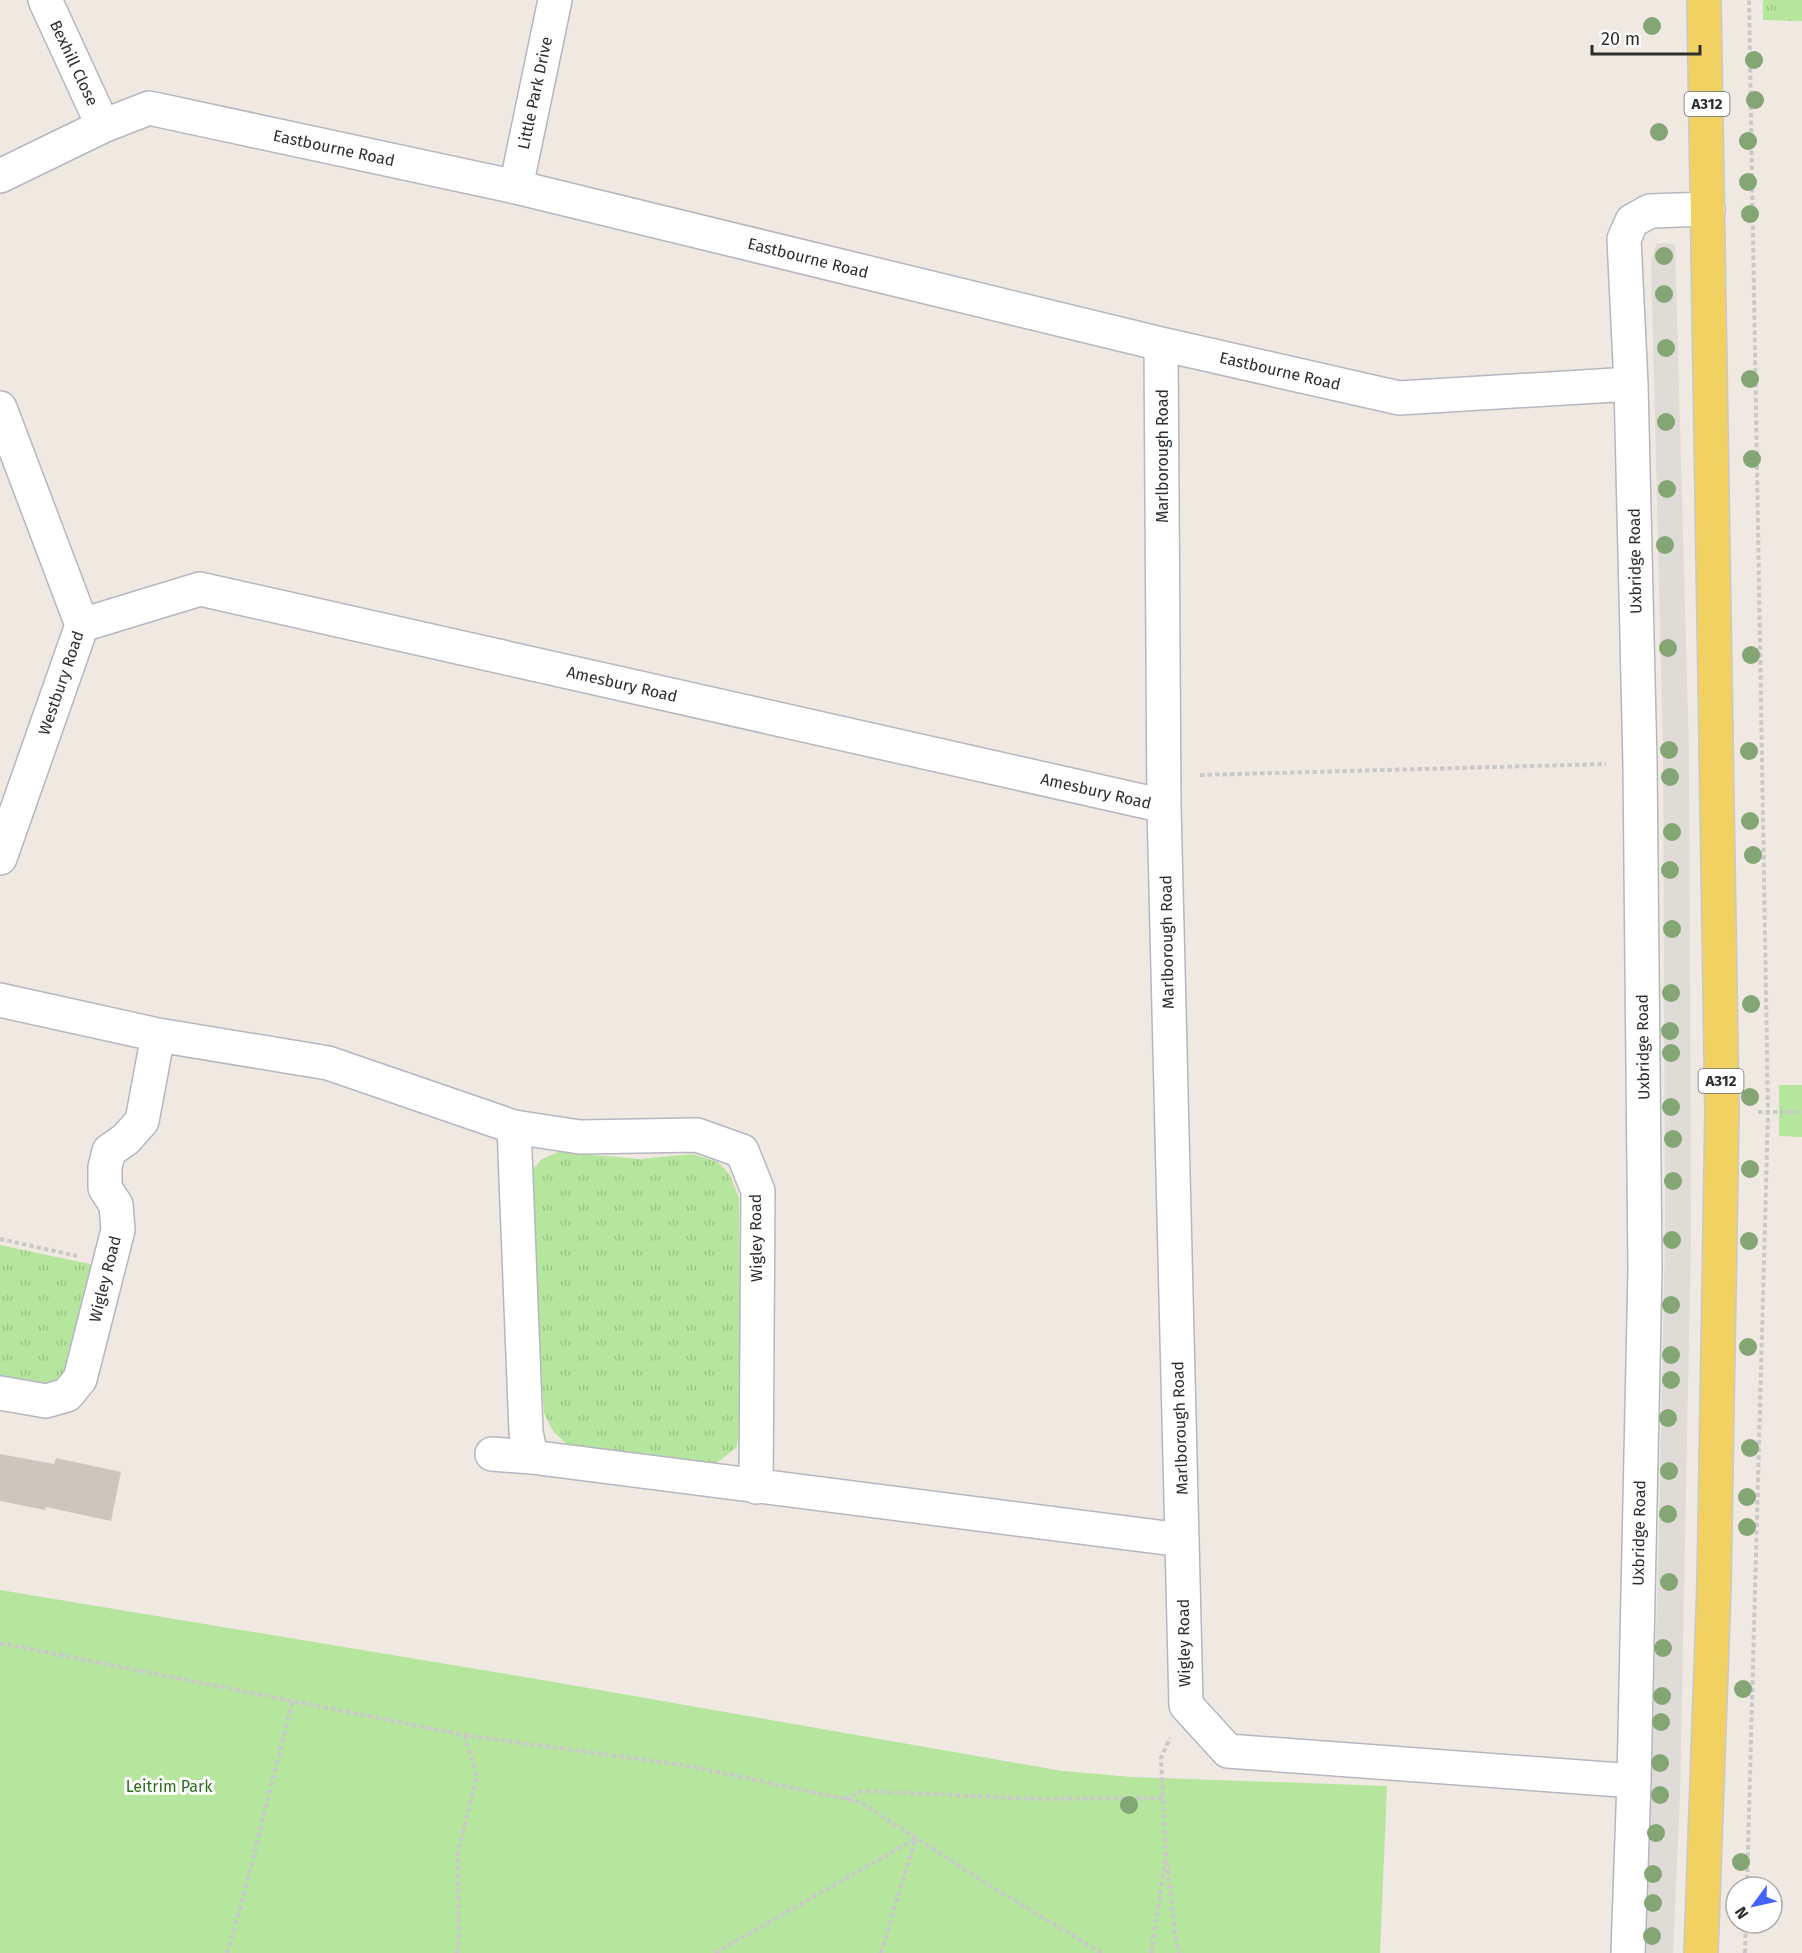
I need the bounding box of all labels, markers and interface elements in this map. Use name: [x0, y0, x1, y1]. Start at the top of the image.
street label: Bexhill Close: [46, 17, 102, 109]
scale bar: [1592, 18, 1700, 56]
text: 20 m: [1601, 28, 1640, 50]
street label: Little Park Drive: [514, 35, 556, 151]
road number: A312: [1684, 92, 1730, 116]
street label: Eastbourne Road: [272, 126, 396, 170]
street label: Eastbourne Road: [746, 234, 870, 282]
street label: Eastbourne Road: [1218, 348, 1342, 394]
street label: Marlborough Road: [1153, 389, 1172, 523]
street label: Uxbridge Road: [1625, 508, 1645, 614]
street label: Westbury Road: [34, 628, 88, 738]
street label: Amesbury Road: [565, 662, 679, 706]
street label: Amesbury Road: [1039, 769, 1153, 813]
street label: Marlborough Road: [1156, 875, 1178, 1009]
street label: Uxbridge Road: [1633, 994, 1653, 1100]
road number: A312: [1698, 1069, 1744, 1093]
street label: Wigley Road: [746, 1194, 766, 1282]
street label: Wigley Road: [85, 1234, 125, 1324]
street label: Marlborough Road: [1168, 1361, 1192, 1495]
street label: Uxbridge Road: [1629, 1480, 1649, 1586]
street label: Wigley Road: [1174, 1599, 1194, 1687]
park label: Leitrim Park: [126, 1777, 213, 1796]
north arrow: [1724, 1875, 1784, 1935]
text: N: [1731, 1903, 1753, 1923]

